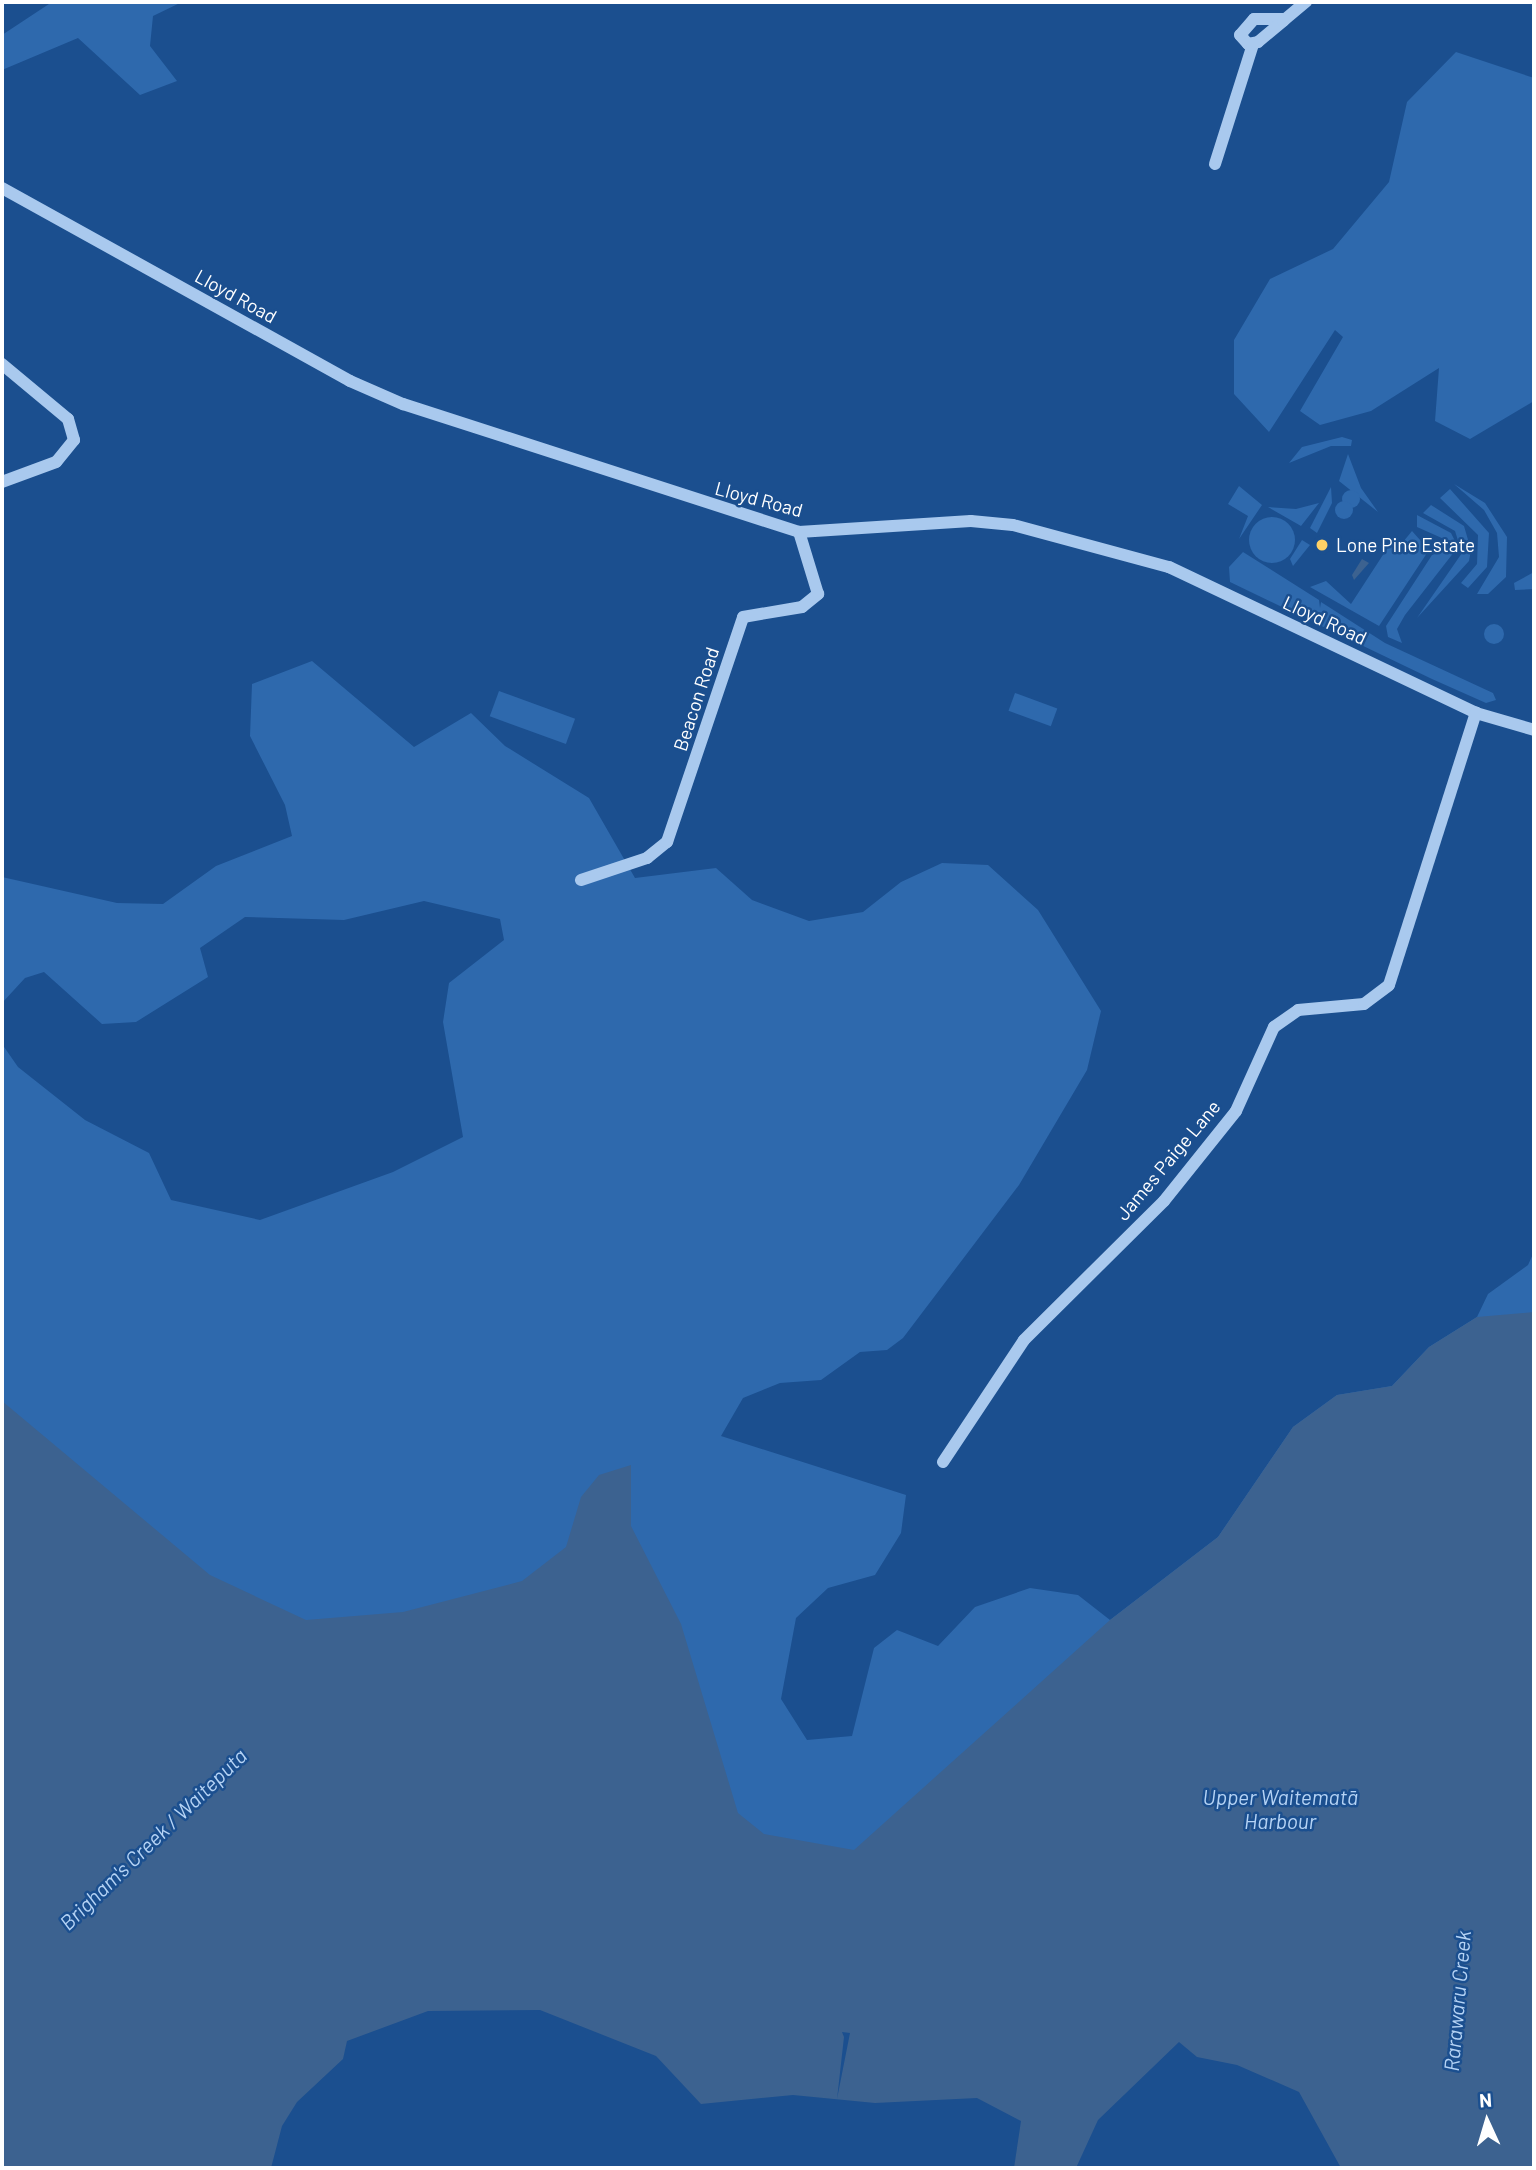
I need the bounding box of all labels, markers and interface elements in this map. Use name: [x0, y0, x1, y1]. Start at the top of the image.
street label: Lloyd Road: [191, 264, 281, 328]
street label: Lloyd Road: [713, 476, 805, 522]
place label: Lone Pine Estate: [1336, 534, 1475, 556]
marker: Lone Pine Estate: [1314, 537, 1330, 553]
street label: Lloyd Road: [1280, 591, 1370, 649]
street label: Beacon Road: [668, 644, 724, 754]
street label: James Paige Lane: [1111, 1095, 1225, 1225]
water label: Brigham's Creek / Waiteputa: [54, 1743, 252, 1935]
water label: Upper Waitematā Harbour: [1203, 1784, 1357, 1834]
water label: Rarawaru Creek: [1438, 1930, 1476, 2072]
north arrow: [1452, 2086, 1522, 2156]
text: N: [1478, 2088, 1493, 2111]

